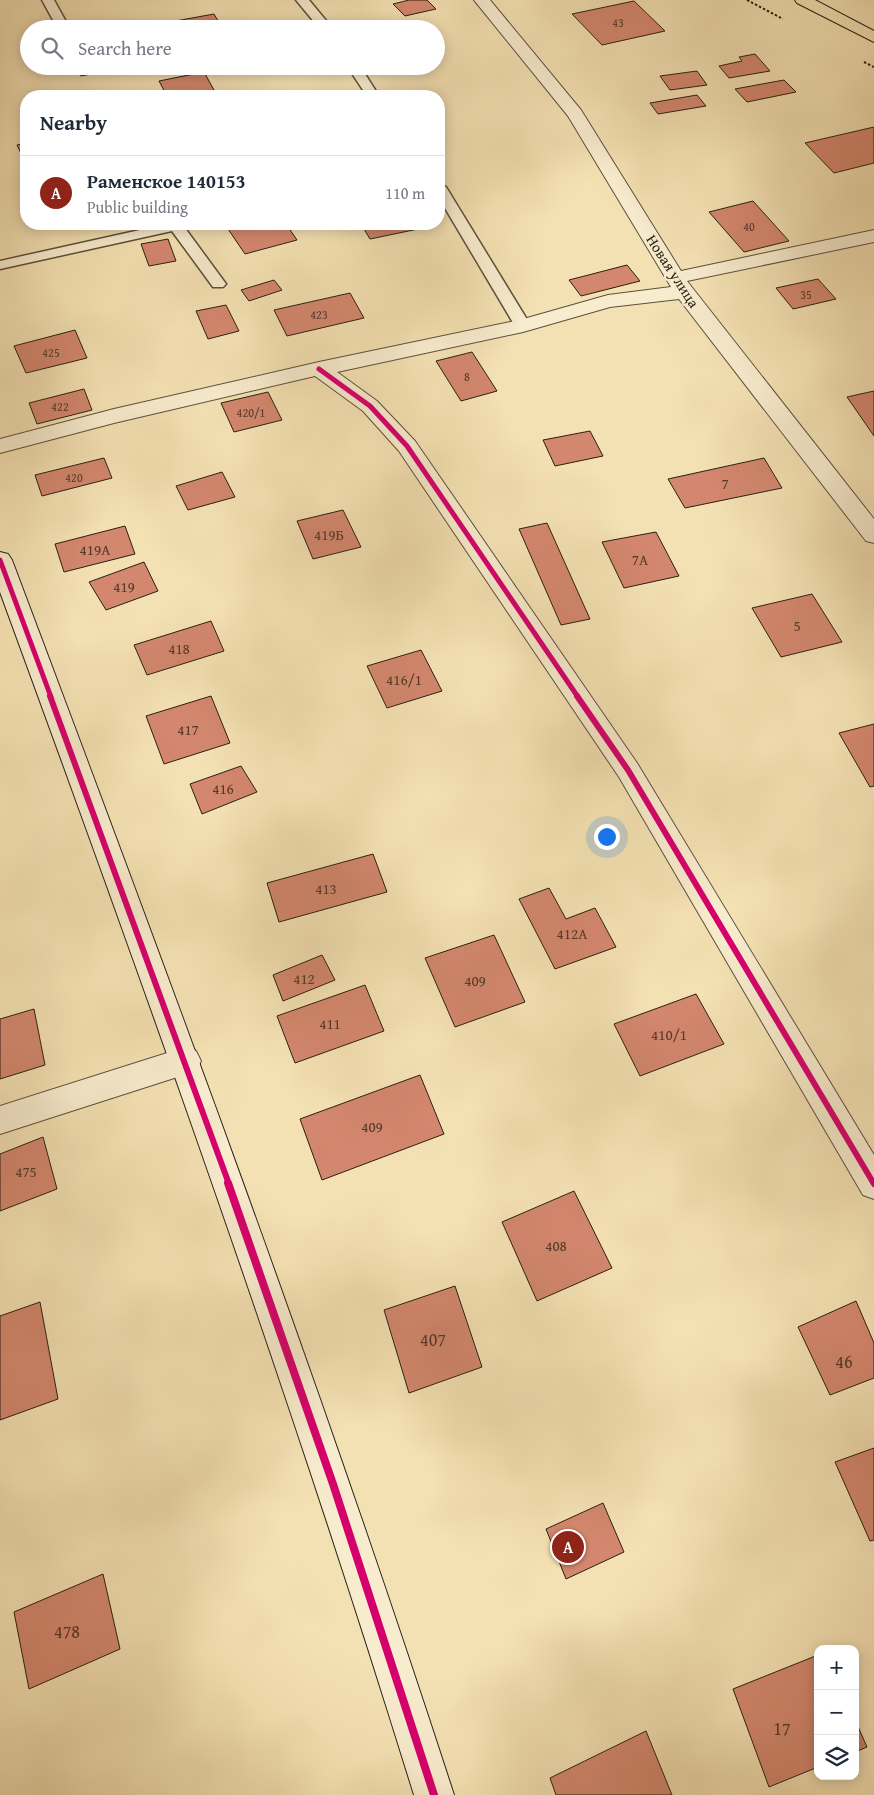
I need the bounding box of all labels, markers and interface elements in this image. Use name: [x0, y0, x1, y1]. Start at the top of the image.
house number: 43: [612, 14, 624, 31]
search box: [20, 20, 445, 75]
icon: search: [38, 34, 66, 62]
text: Search here: [78, 34, 172, 62]
text: Nearby: [40, 107, 107, 138]
text: Раменское 140153: [87, 167, 245, 195]
text: A: [51, 181, 61, 205]
text: 110 m: [385, 181, 425, 205]
text: Public building: [87, 195, 188, 219]
house number: 40: [743, 218, 755, 235]
street label: Новая улица: [641, 230, 705, 312]
house number: 35: [800, 286, 812, 303]
house number: 423: [310, 306, 328, 323]
house number: 425: [42, 344, 60, 361]
house number: 8: [464, 368, 470, 385]
house number: 422: [51, 398, 69, 415]
house number: 420/1: [237, 404, 266, 421]
house number: 420: [65, 469, 83, 486]
house number: 7: [721, 473, 729, 494]
house number: 419Б: [314, 524, 344, 545]
house number: 419А: [80, 539, 110, 560]
house number: 7А: [632, 549, 648, 570]
house number: 419: [113, 576, 135, 597]
house number: 5: [793, 615, 801, 636]
house number: 418: [168, 638, 190, 659]
house number: 416/1: [386, 669, 422, 690]
house number: 417: [177, 719, 199, 740]
house number: 416: [212, 778, 234, 799]
your location: [594, 824, 620, 850]
house number: 413: [315, 878, 337, 899]
house number: 412А: [557, 923, 587, 944]
house number: 412: [293, 968, 315, 989]
house number: 409: [464, 970, 486, 991]
house number: 411: [319, 1013, 341, 1034]
house number: 410/1: [651, 1024, 687, 1045]
house number: 409: [361, 1116, 383, 1137]
house number: 475: [15, 1161, 37, 1182]
house number: 408: [545, 1235, 567, 1256]
house number: 407: [420, 1326, 446, 1353]
house number: 46: [835, 1348, 853, 1375]
pin: A: [552, 1528, 584, 1566]
house number: 478: [54, 1618, 80, 1645]
map controls: [814, 1645, 859, 1780]
button: +: [814, 1645, 859, 1690]
button: −: [814, 1690, 859, 1735]
house number: 17: [773, 1715, 791, 1742]
button: layers: [814, 1735, 859, 1780]

